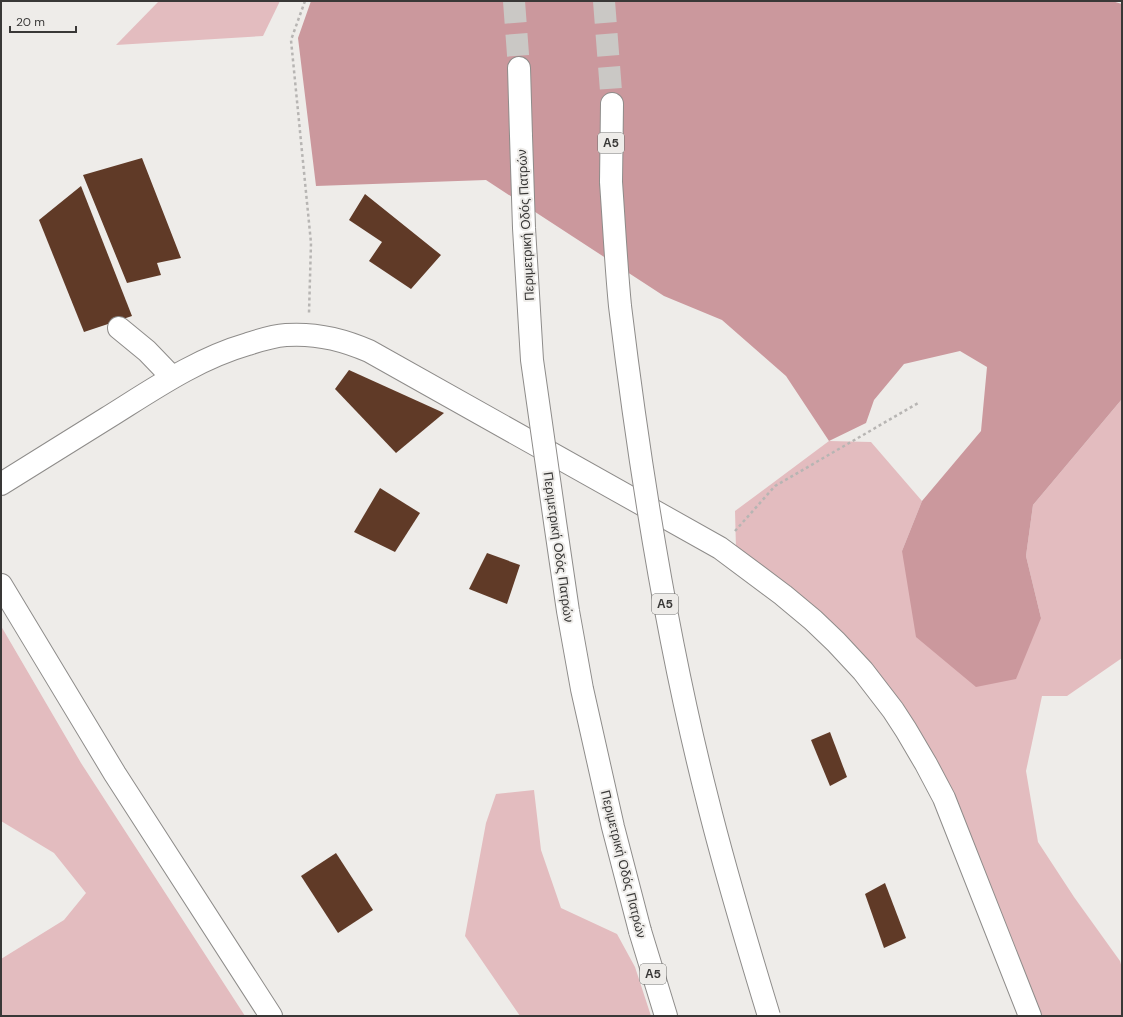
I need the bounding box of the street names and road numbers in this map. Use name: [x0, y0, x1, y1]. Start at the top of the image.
road number: Α5: [598, 133, 624, 153]
street label: Περιμετρική Οδός Πατρών: [513, 149, 538, 301]
street label: Περιμετρική Οδός Πατρών: [540, 471, 577, 623]
road number: Α5: [652, 594, 678, 614]
street label: Περιμετρική Οδός Πατρών: [597, 788, 650, 940]
road number: Α5: [640, 964, 666, 984]

